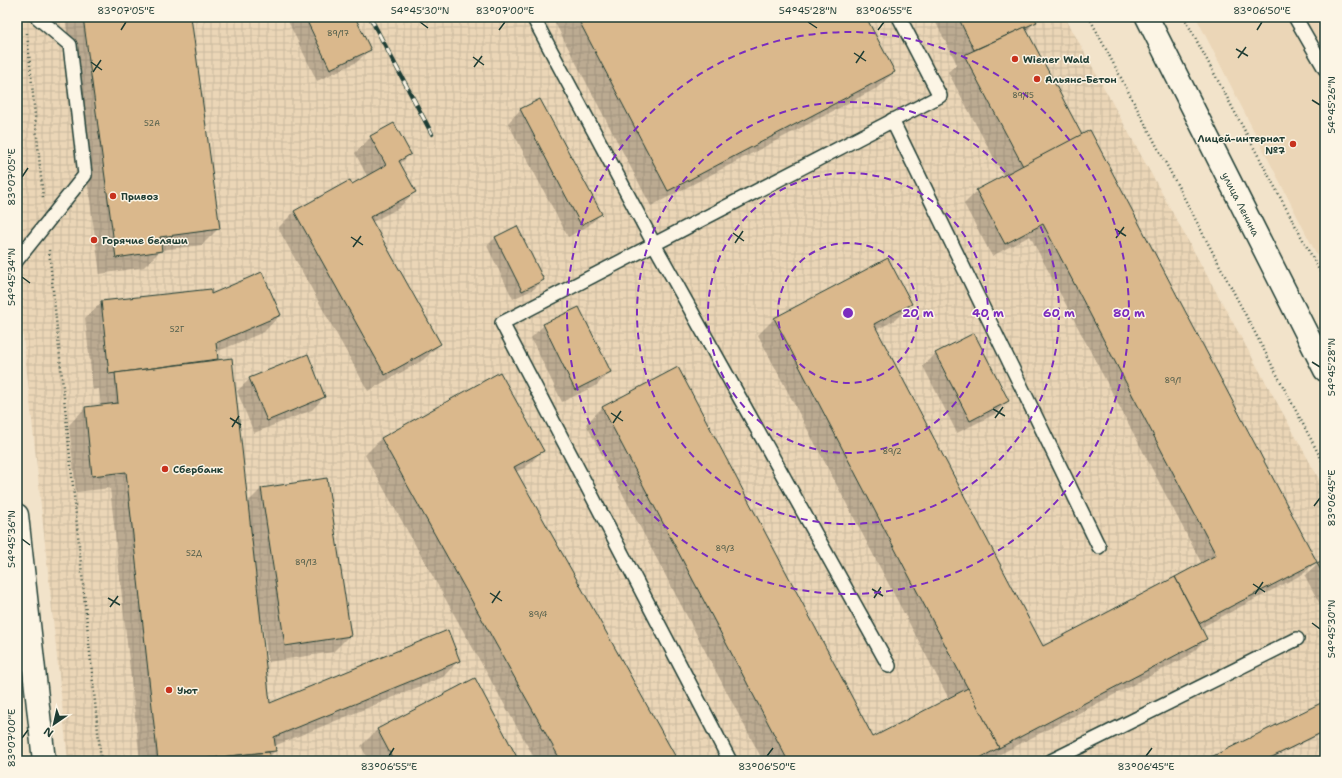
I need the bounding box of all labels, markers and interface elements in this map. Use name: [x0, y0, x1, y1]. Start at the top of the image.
text: 83°07'05"E: [97, 4, 155, 17]
text: 54°45'30"N: [391, 4, 449, 17]
text: 83°07'00"E: [476, 4, 534, 17]
text: 54°45'28"N: [779, 4, 837, 17]
text: 83°06'55"E: [856, 4, 912, 17]
text: 83°06'50"E: [1233, 4, 1291, 17]
house number: 89/17: [327, 28, 349, 39]
place label: Wiener Wald: [1023, 53, 1090, 66]
marker: Wiener Wald: [1010, 54, 1020, 64]
place label: Альянс-Бетон: [1045, 73, 1117, 86]
marker: Альянс-Бетон: [1032, 74, 1042, 84]
text: 54°45'26"N: [1325, 76, 1338, 134]
house number: 89/15: [1012, 90, 1034, 101]
house number: 52А: [144, 118, 160, 129]
place label: Лицей-интернат №7: [1198, 132, 1285, 157]
marker: Лицей-интернат №7: [1288, 139, 1298, 149]
text: 83°07'05"E: [5, 148, 18, 206]
street label: улица Ленина: [1219, 170, 1263, 239]
place label: Привоз: [121, 190, 159, 203]
marker: Привоз: [108, 191, 118, 201]
place label: Горячие беляши: [102, 234, 188, 247]
marker: Горячие беляши: [89, 235, 99, 245]
text: 54°45'34"N: [5, 248, 18, 306]
text: 20 m: [902, 305, 934, 321]
text: 40 m: [972, 305, 1004, 321]
text: 60 m: [1043, 305, 1075, 321]
text: 80 m: [1113, 305, 1145, 321]
centre of rings: [841, 306, 855, 320]
house number: 52Г: [170, 324, 185, 335]
text: 54°45'28"N: [1325, 338, 1338, 396]
house number: 89/1: [1165, 375, 1181, 386]
house number: 89/2: [882, 446, 902, 457]
place label: Сбербанк: [173, 463, 224, 476]
marker: Сбербанк: [160, 464, 170, 474]
text: 83°06'45"E: [1325, 470, 1338, 526]
text: 54°45'36"N: [5, 510, 18, 568]
house number: 89/3: [715, 543, 735, 554]
house number: 52Д: [186, 548, 202, 559]
house number: 89/13: [295, 557, 317, 568]
text: 54°45'30"N: [1325, 600, 1338, 658]
house number: 89/4: [529, 609, 548, 620]
place label: Уют: [177, 684, 198, 697]
marker: Уют: [164, 685, 174, 695]
north arrow: [34, 704, 74, 744]
text: 83°07'00"E: [5, 709, 18, 767]
text: N: [41, 723, 56, 741]
text: 83°06'55"E: [361, 760, 417, 773]
text: 83°06'50"E: [738, 760, 796, 773]
text: 83°06'45"E: [1118, 760, 1174, 773]

